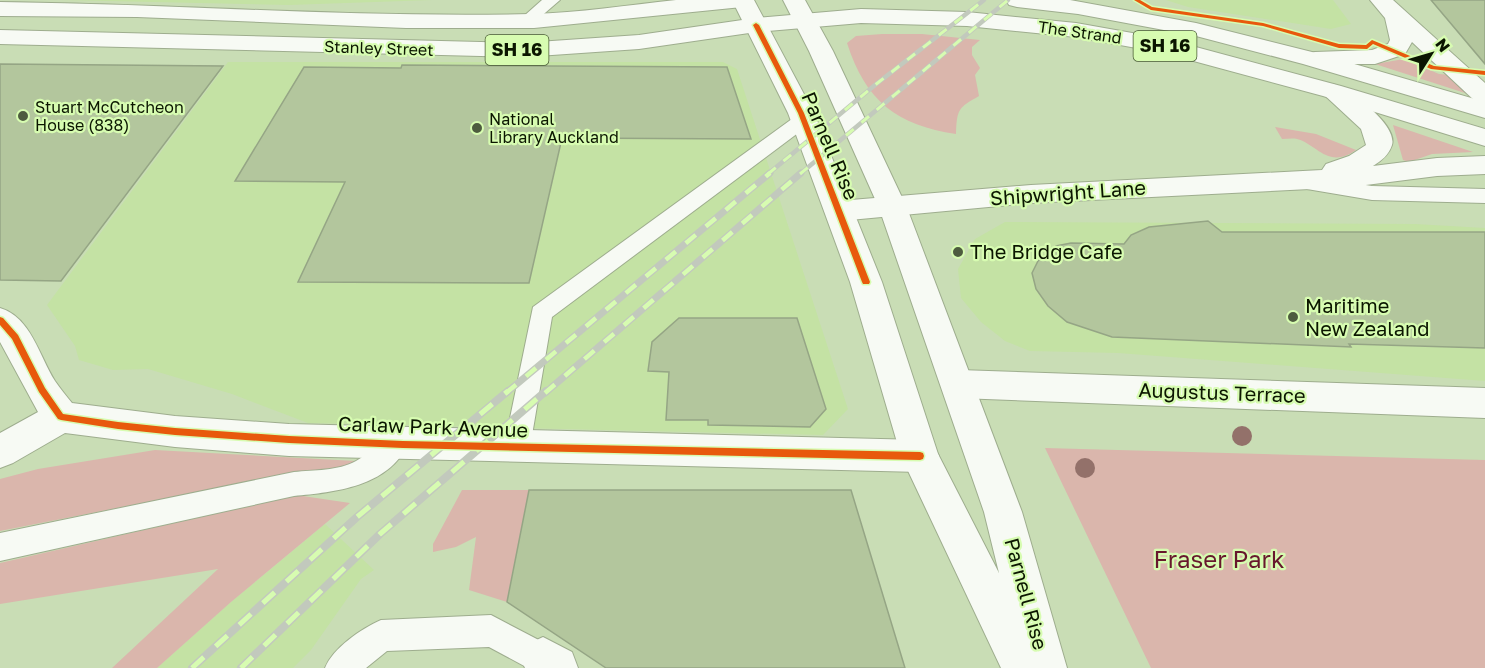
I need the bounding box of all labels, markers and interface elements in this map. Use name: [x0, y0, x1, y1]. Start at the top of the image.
street label: The Strand: [1037, 16, 1123, 48]
north arrow: [1401, 24, 1461, 84]
road number: SH 16: [1134, 31, 1196, 61]
text: N: [1431, 34, 1455, 56]
road number: SH 16: [486, 35, 548, 65]
street label: Stanley Street: [324, 36, 434, 60]
street label: Parnell Rise: [797, 88, 864, 203]
place label: Stuart McCutcheon House (838): [35, 97, 184, 135]
marker: Stuart McCutcheon House (838): [16, 109, 30, 123]
place label: National Library Auckland: [489, 109, 619, 147]
marker: National Library Auckland: [470, 121, 484, 135]
street label: Shipwright Lane: [989, 175, 1147, 209]
place label: The Bridge Cafe: [970, 239, 1123, 263]
marker: The Bridge Cafe: [951, 245, 965, 259]
place label: Maritime New Zealand: [1305, 293, 1430, 340]
marker: Maritime New Zealand: [1286, 310, 1300, 324]
street label: Augustus Terrace: [1138, 377, 1306, 407]
street label: Carlaw Park Avenue: [338, 411, 529, 441]
street label: Parnell Rise: [1001, 535, 1053, 652]
park label: Fraser Park: [1154, 544, 1284, 573]

